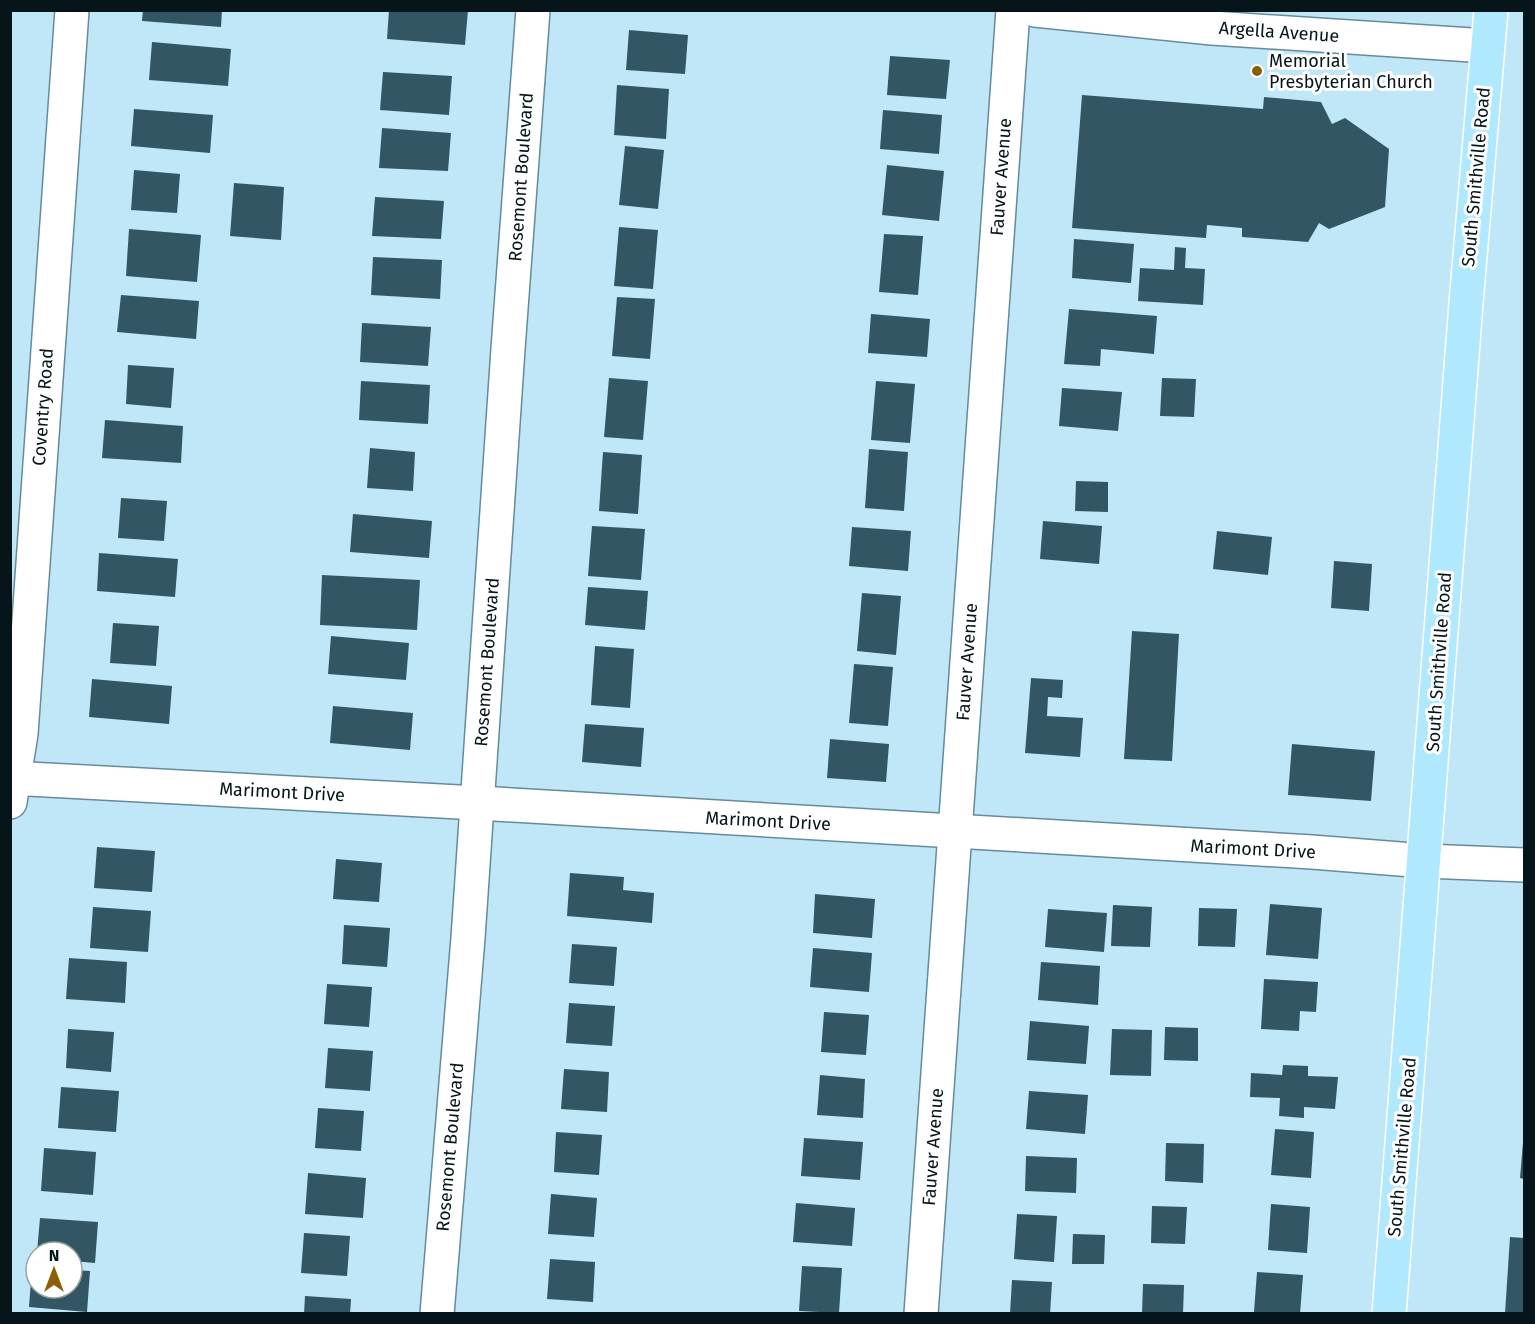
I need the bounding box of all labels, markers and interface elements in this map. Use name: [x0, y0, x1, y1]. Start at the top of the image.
street label: Argella Avenue: [1218, 17, 1340, 47]
place label: Memorial Presbyterian Church: [1269, 50, 1433, 93]
marker: Memorial Presbyterian Church: [1250, 64, 1264, 78]
street label: South Smithville Road: [1457, 86, 1495, 268]
street label: Rosemont Boulevard: [504, 92, 538, 262]
street label: Fauver Avenue: [986, 117, 1016, 237]
street label: Coventry Road: [28, 347, 58, 467]
street label: South Smithville Road: [1422, 571, 1456, 753]
street label: Rosemont Boulevard: [470, 577, 504, 747]
street label: Fauver Avenue: [952, 602, 982, 722]
street label: Marimont Drive: [219, 778, 345, 806]
street label: Marimont Drive: [705, 807, 831, 835]
street label: Marimont Drive: [1190, 835, 1316, 863]
street label: South Smithville Road: [1383, 1056, 1421, 1238]
street label: Rosemont Boulevard: [432, 1062, 468, 1232]
street label: Fauver Avenue: [918, 1087, 948, 1207]
north arrow: [24, 1240, 84, 1300]
text: N: [49, 1246, 59, 1265]

